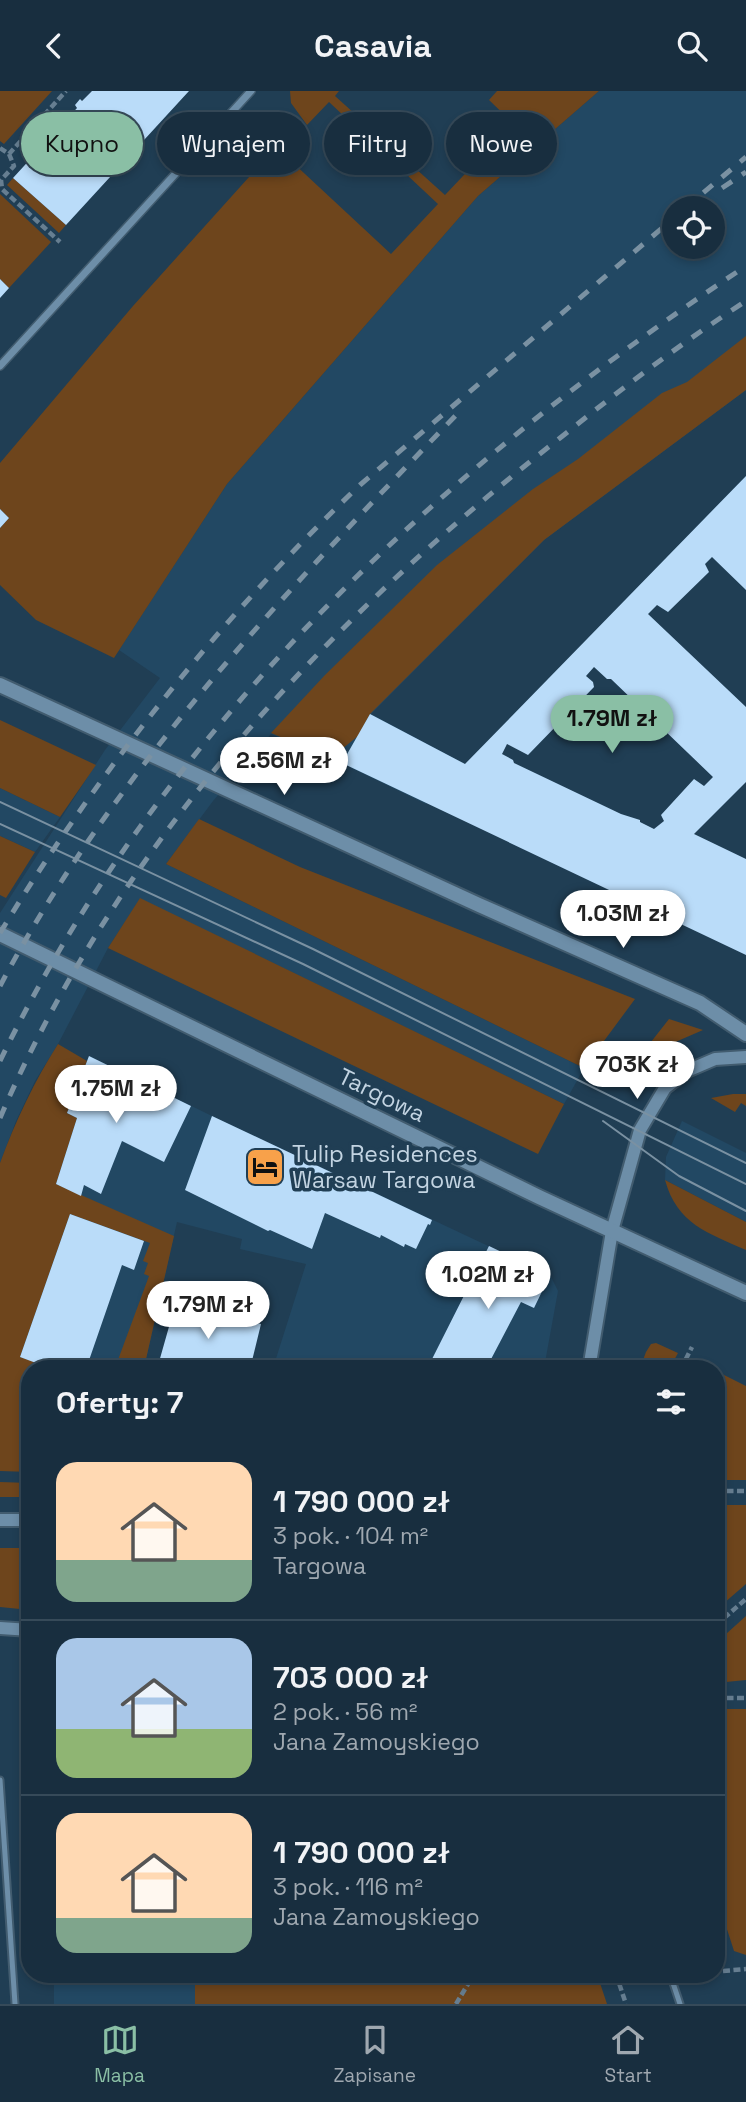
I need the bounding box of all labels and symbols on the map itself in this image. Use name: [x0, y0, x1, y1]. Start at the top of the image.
pin: 1.79M zł: [540, 695, 684, 755]
pin: 2.56M zł: [212, 737, 356, 797]
pin: 1.03M zł: [551, 891, 695, 950]
pin: 703K zł: [572, 1041, 702, 1101]
street label: Targowa: [334, 1061, 430, 1129]
pin: 1.75M zł: [44, 1065, 188, 1125]
place label: Tulip Residences Warsaw Targowa: [292, 1139, 478, 1195]
hotel icon: Tulip Residences Warsaw Targowa: [244, 1146, 286, 1188]
pin: 1.02M zł: [416, 1251, 560, 1311]
pin: 1.79M zł: [136, 1281, 280, 1341]

